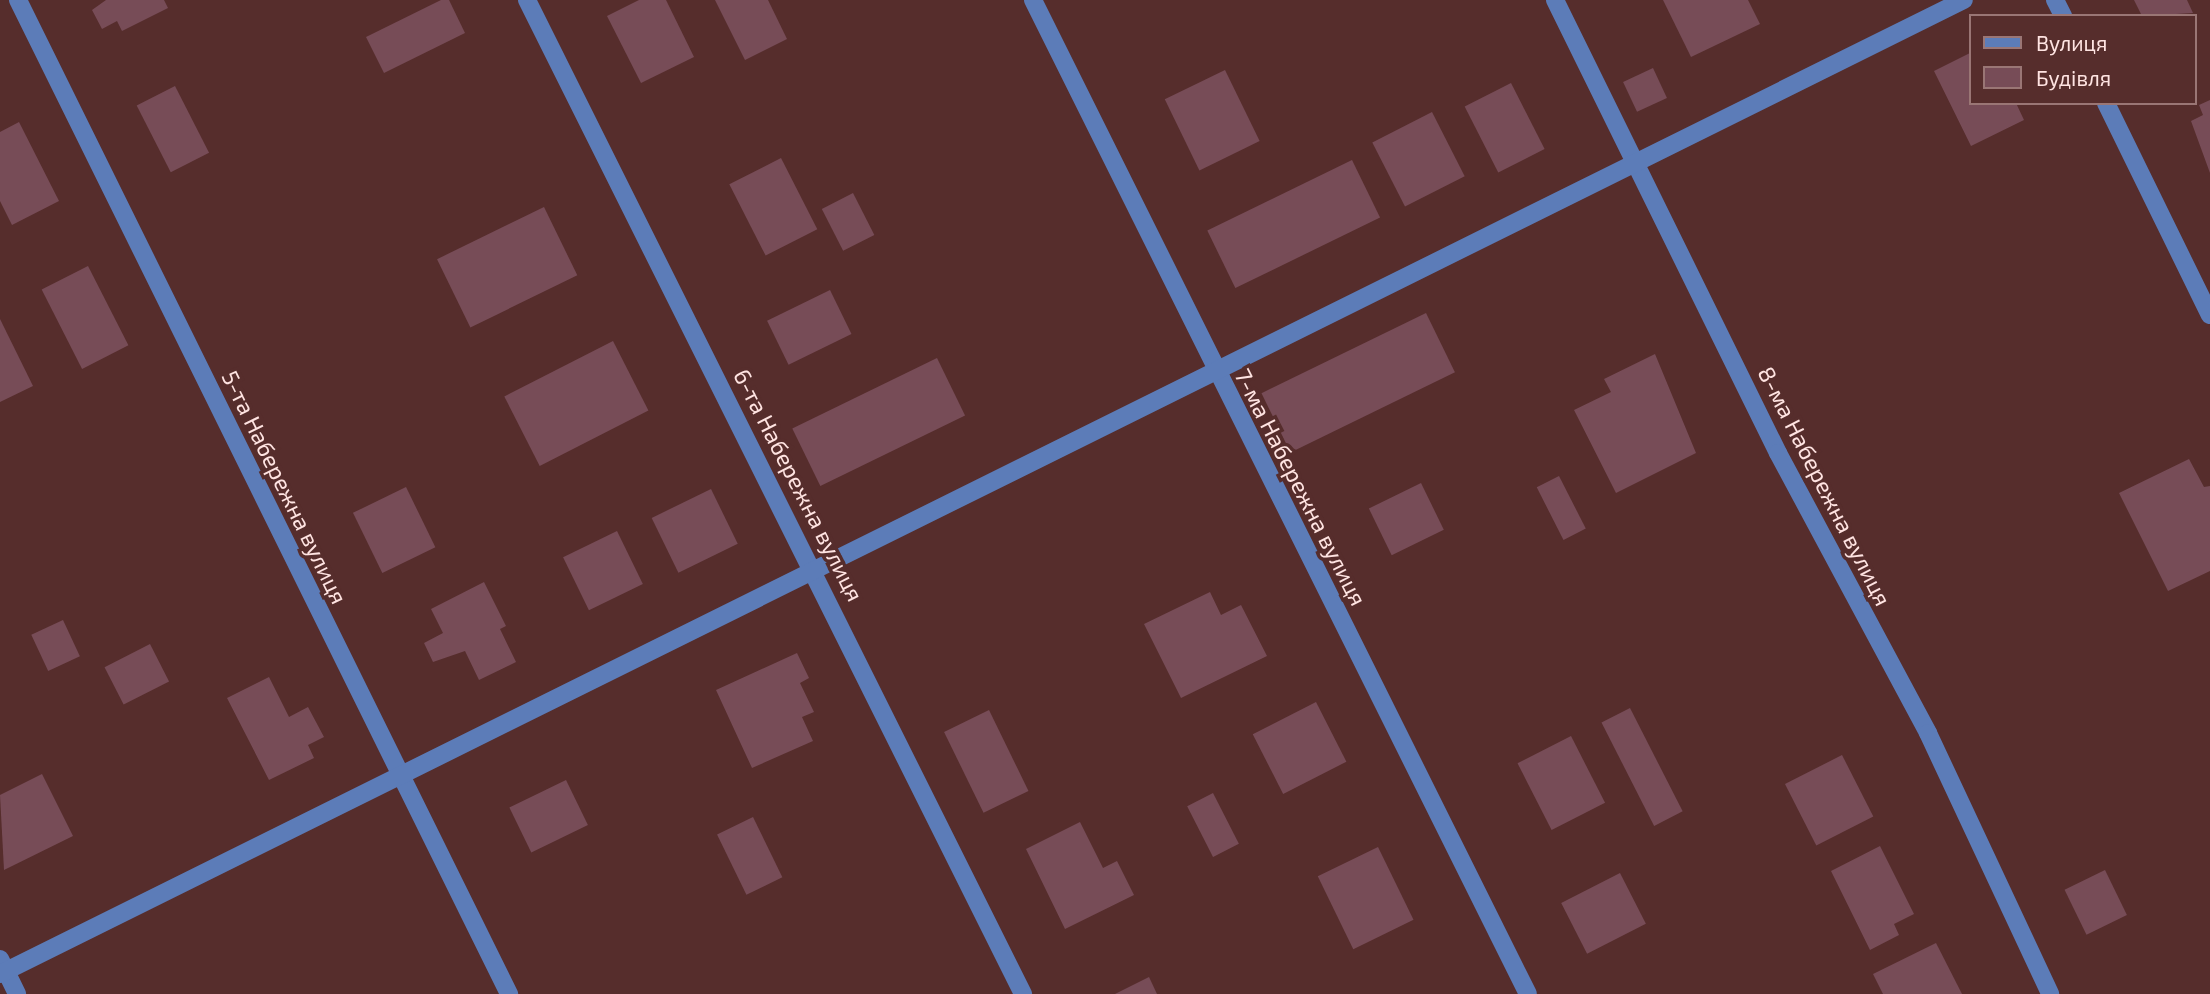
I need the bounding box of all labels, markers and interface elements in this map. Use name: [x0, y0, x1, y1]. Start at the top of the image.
legend: [1968, 14, 2196, 105]
text: Вулиця: [2036, 30, 2107, 55]
text: Будівля: [2036, 65, 2111, 90]
street label: 8-ма Набережна вулиця: [1753, 362, 1897, 610]
street label: 6-та Набережна вулиця: [728, 364, 870, 606]
street label: 7-ма Набережна вулиця: [1229, 364, 1373, 610]
street label: 5-та Набережна вулиця: [216, 366, 354, 608]

